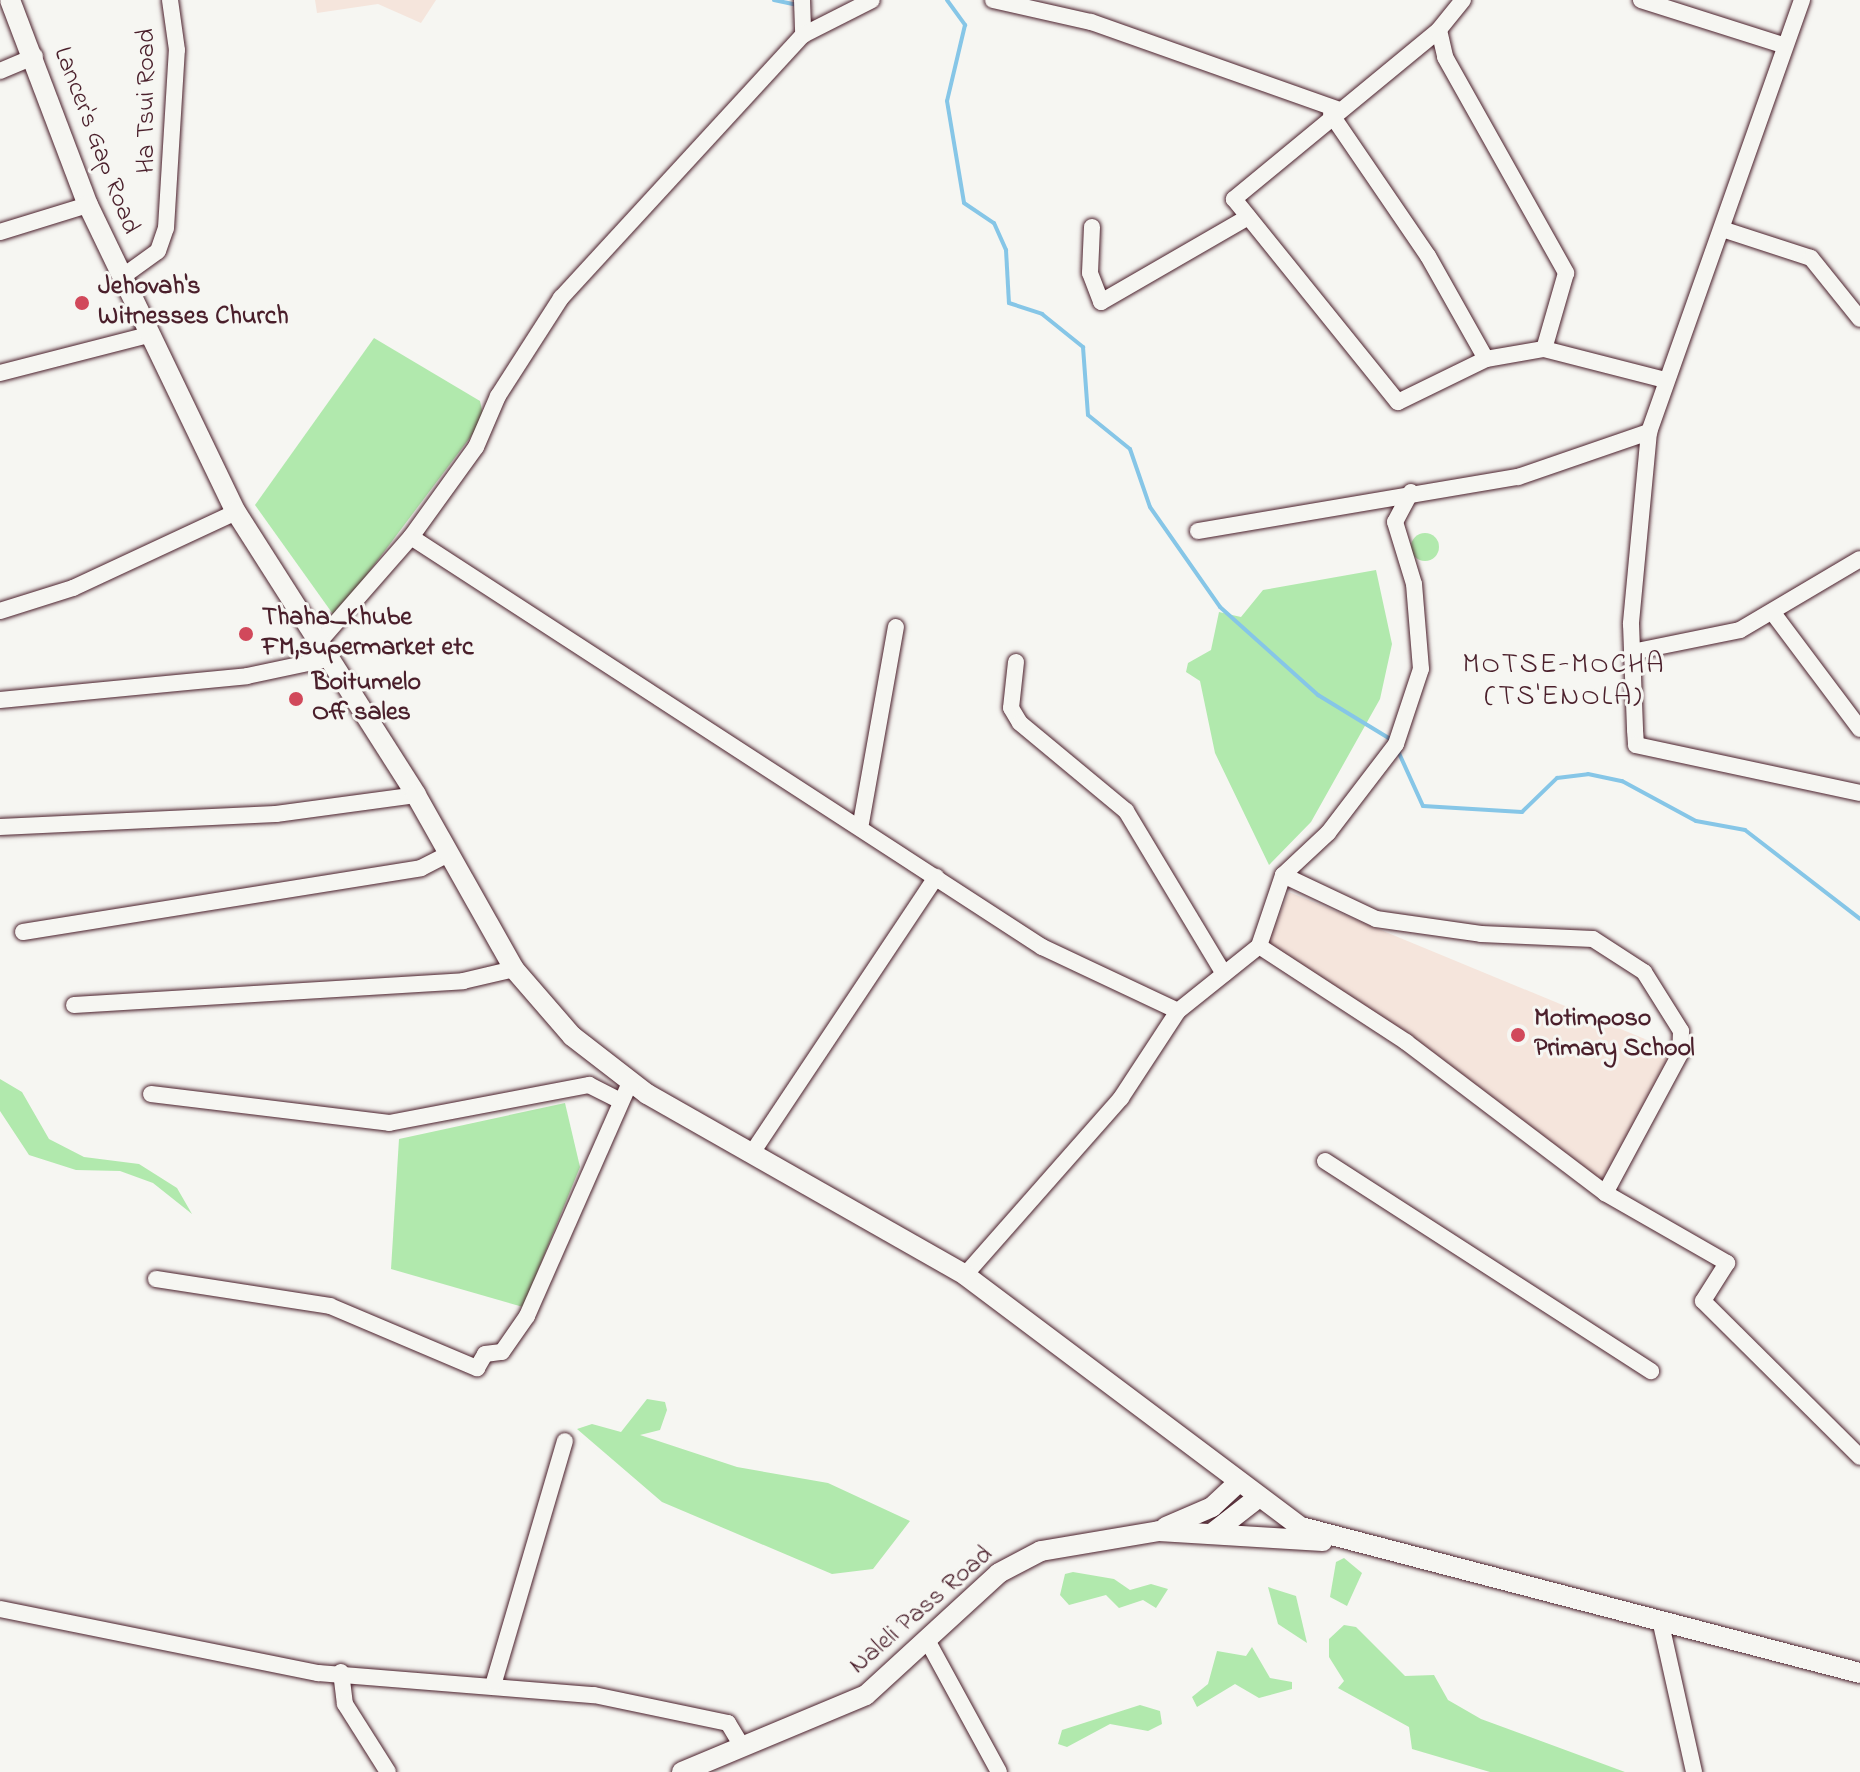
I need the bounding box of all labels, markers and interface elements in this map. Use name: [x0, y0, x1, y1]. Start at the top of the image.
street label: Ha Tsui Road: [132, 28, 164, 174]
street label: Lancer's Gap Road: [45, 43, 145, 239]
place label: Jehovah's Witnesses Church: [98, 272, 289, 334]
marker: Jehovah's Witnesses Church: [73, 294, 91, 312]
place label: Thaha_Khube FM,supermarket etc: [262, 603, 473, 664]
marker: Thaha_Khube FM,supermarket etc: [237, 625, 255, 643]
district label: MOTSE-MOCHA (TS'ENOLA): [1462, 649, 1666, 715]
place label: Boitumelo Off sales: [312, 668, 421, 730]
marker: Boitumelo Off sales: [287, 690, 305, 708]
place label: Motimposo Primary School: [1534, 1004, 1695, 1066]
marker: Motimposo Primary School: [1509, 1026, 1527, 1044]
street label: Naleli Pass Road: [844, 1540, 1000, 1682]

